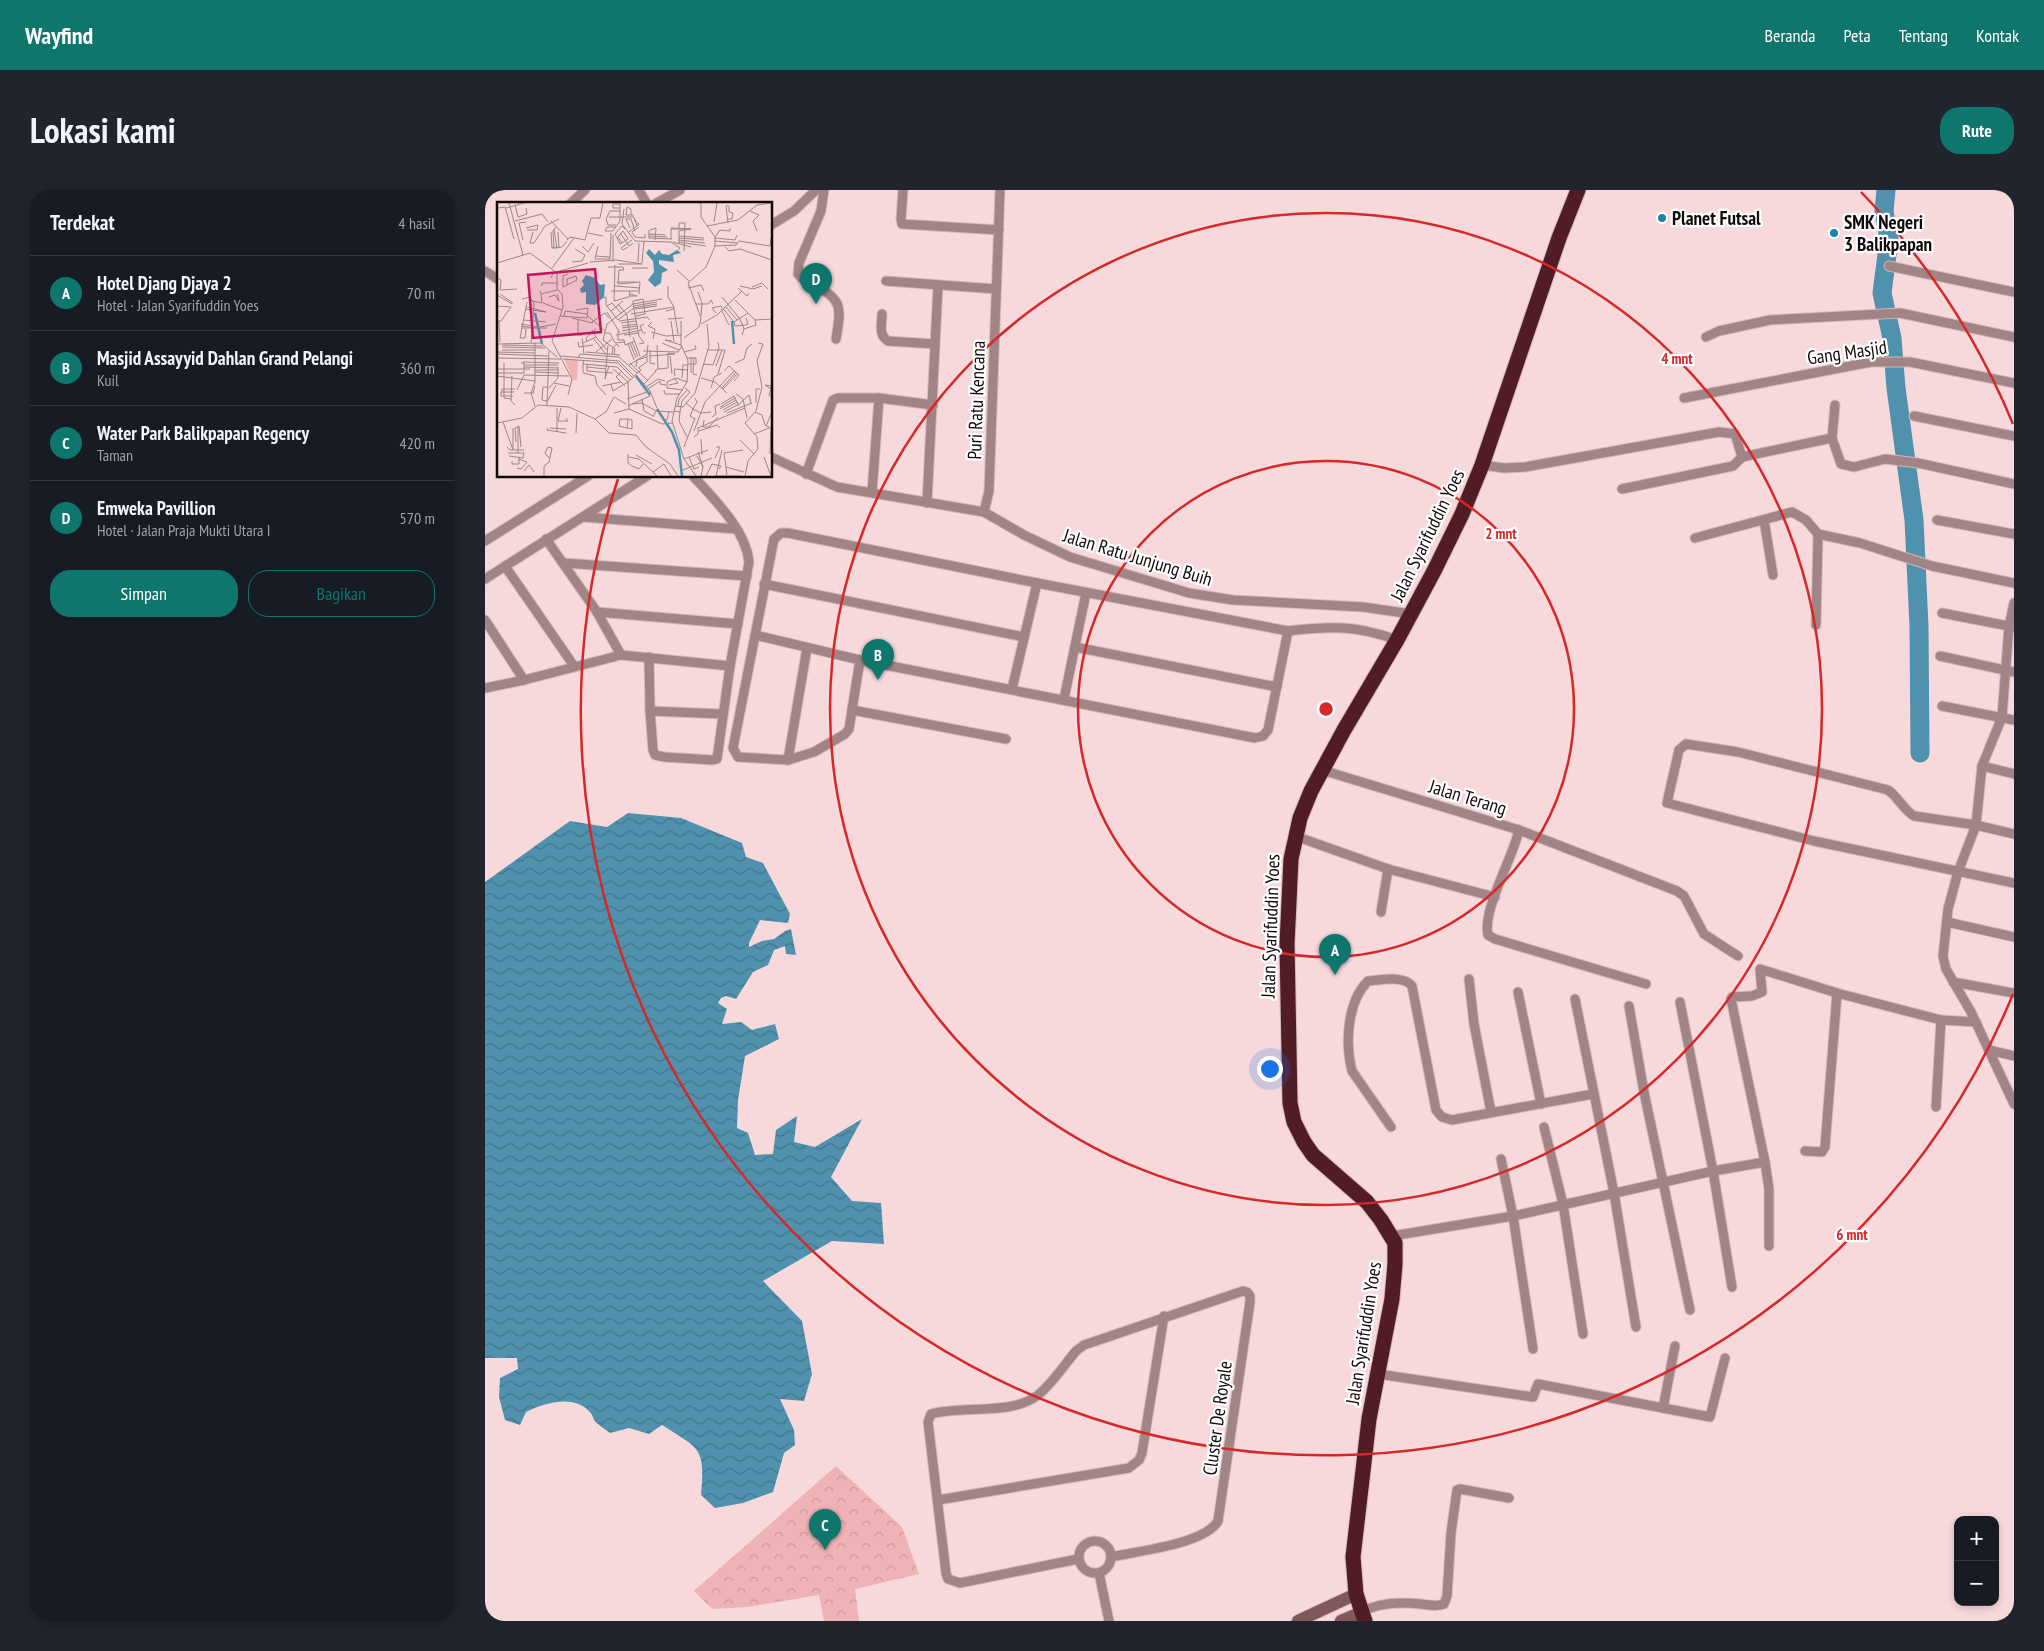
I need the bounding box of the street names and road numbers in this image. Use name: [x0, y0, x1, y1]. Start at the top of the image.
street label: Gang Masjid: [1806, 335, 1888, 369]
street label: Puri Ratu Kencana: [962, 340, 990, 460]
street label: Jalan Syarifuddin Yoes: [1384, 465, 1469, 606]
street label: Jalan Ratu Junjung Buih: [1060, 523, 1215, 591]
street label: Jalan Terang: [1425, 774, 1510, 820]
street label: Jalan Syarifuddin Yoes: [1255, 854, 1285, 999]
street label: Jalan Syarifuddin Yoes: [1340, 1260, 1386, 1407]
street label: Cluster De Royale: [1197, 1359, 1237, 1477]

